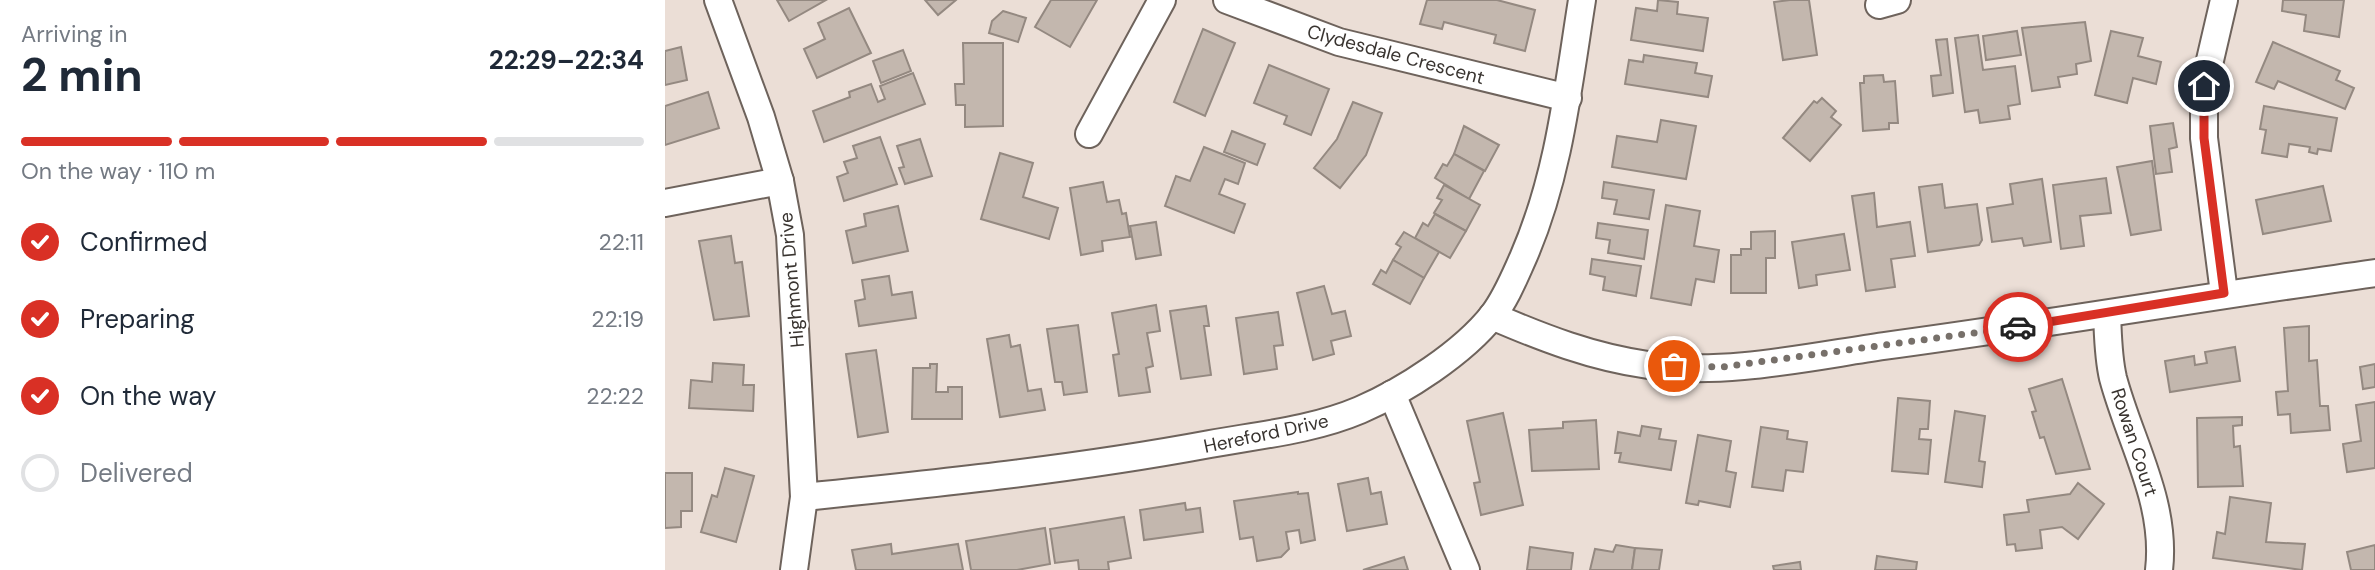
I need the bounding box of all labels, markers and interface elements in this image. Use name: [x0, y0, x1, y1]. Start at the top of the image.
text: Arriving in: [21, 19, 127, 49]
street label: Clydesdale Crescent: [1304, 19, 1487, 90]
text: 22:29–22:34: [489, 43, 644, 77]
text: 2 min: [21, 45, 143, 105]
pin: [2174, 56, 2234, 116]
icon: home: [2185, 67, 2223, 105]
text: On the way · 110 m: [21, 156, 215, 186]
street label: Highmont Drive: [773, 211, 810, 349]
icon: check: [21, 223, 59, 261]
text: Confirmed: [80, 225, 207, 259]
text: 22:11: [599, 227, 644, 257]
courier: [1983, 292, 2053, 362]
icon: check: [21, 300, 59, 338]
text: Preparing: [80, 302, 195, 336]
text: 22:19: [591, 304, 644, 334]
icon: car: [1999, 308, 2037, 346]
pin: [1644, 336, 1704, 396]
icon: bag: [1655, 347, 1693, 385]
icon: check: [21, 377, 59, 415]
text: On the way: [80, 379, 216, 413]
text: 22:22: [586, 381, 644, 411]
street label: Rowan Court: [2105, 385, 2164, 499]
street label: Hereford Drive: [1201, 408, 1331, 459]
text: Delivered: [80, 456, 193, 490]

